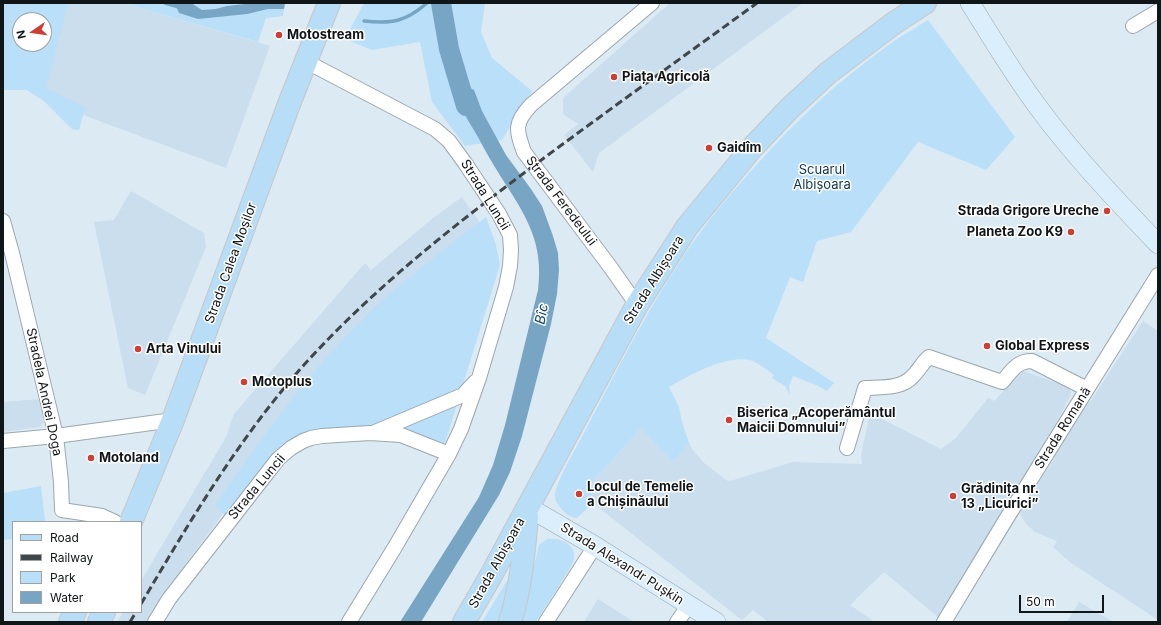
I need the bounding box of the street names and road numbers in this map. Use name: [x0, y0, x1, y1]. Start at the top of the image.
street label: Strada Feredeului: [522, 153, 600, 249]
street label: Strada Luncii: [457, 157, 513, 233]
street label: Strada Calea Moșilor: [202, 200, 260, 326]
street label: Strada Albișoara: [621, 233, 687, 327]
street label: Stradela Andrei Doga: [23, 327, 65, 457]
street label: Strada Romană: [1032, 384, 1094, 472]
street label: Strada Luncii: [225, 451, 289, 523]
street label: Strada Albișoara: [466, 515, 528, 611]
street label: Strada Alexandr Pușkin: [557, 520, 687, 608]

